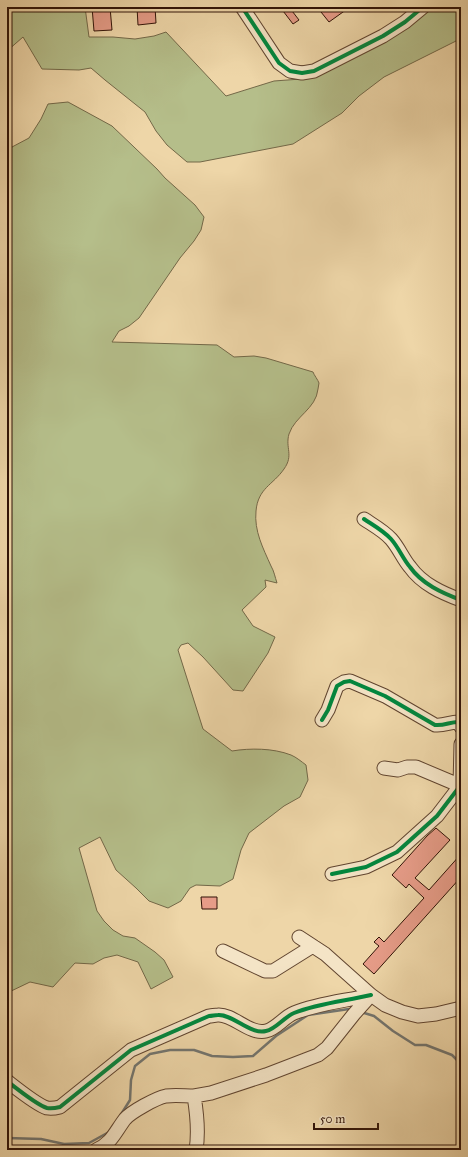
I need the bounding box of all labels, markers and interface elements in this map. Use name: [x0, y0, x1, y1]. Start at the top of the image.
scale bar: [314, 1105, 378, 1131]
text: 50 m: [320, 1112, 345, 1126]

